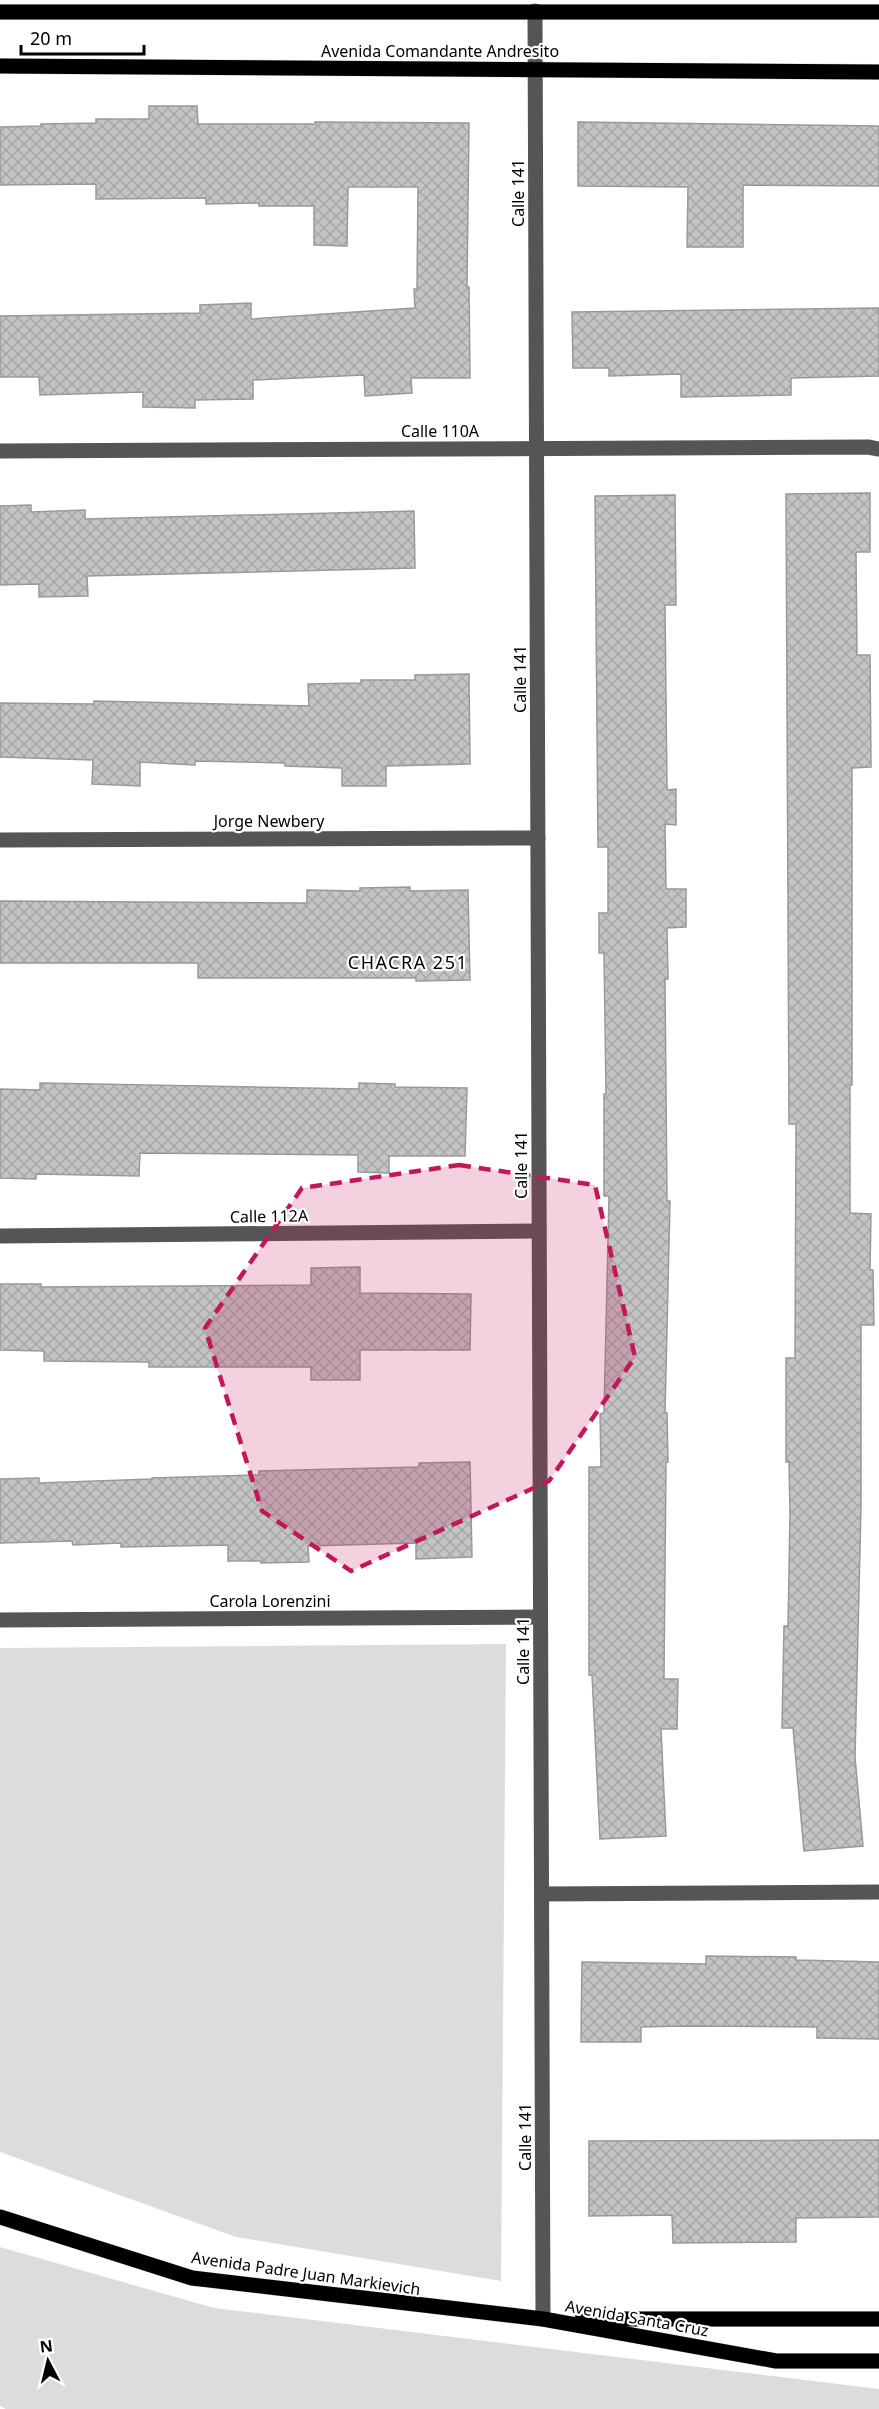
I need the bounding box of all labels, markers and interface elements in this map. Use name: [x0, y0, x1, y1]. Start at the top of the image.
scale bar: [21, 18, 144, 56]
text: 20 m: [30, 26, 72, 50]
street label: Avenida Comandante Andresito: [321, 40, 559, 62]
street label: Calle 141: [507, 159, 529, 227]
street label: Calle 110A: [401, 420, 480, 442]
street label: Calle 141: [509, 645, 531, 713]
street label: Jorge Newbery: [212, 810, 325, 832]
district label: CHACRA 251: [348, 950, 468, 974]
street label: Calle 141: [510, 1131, 532, 1199]
street label: Calle 112A: [230, 1204, 309, 1228]
street label: Carola Lorenzini: [209, 1590, 331, 1612]
street label: Calle 141: [512, 1617, 534, 1685]
street label: Calle 141: [514, 2103, 536, 2171]
street label: Avenida Padre Juan Markievich: [190, 2246, 422, 2300]
street label: Avenida Santa Cruz: [564, 2295, 710, 2341]
north arrow: [18, 2331, 78, 2391]
text: N: [38, 2334, 54, 2358]

